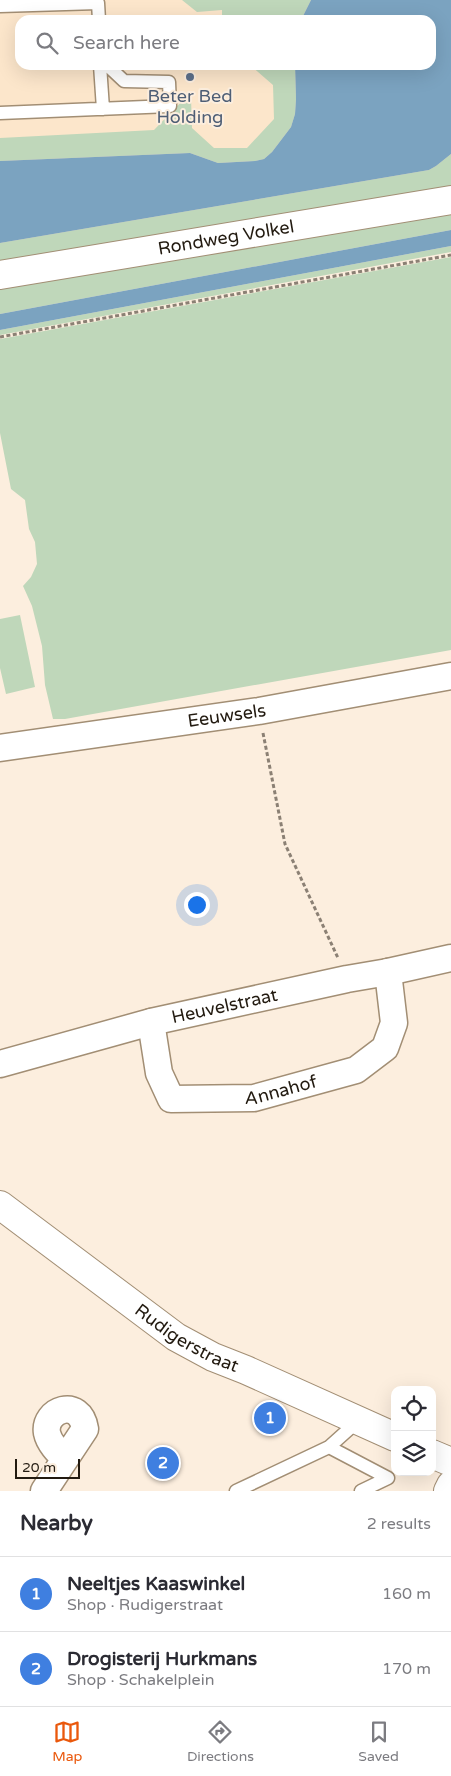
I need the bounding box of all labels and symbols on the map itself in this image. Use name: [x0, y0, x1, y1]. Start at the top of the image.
marker: Beter Bed Holding: [184, 71, 196, 83]
place label: Beter Bed Holding: [147, 85, 233, 128]
street label: Rondweg Volkel: [156, 215, 296, 260]
street label: Eeuwsels: [186, 699, 268, 732]
your location: [184, 892, 210, 918]
street label: Heuvelstraat: [169, 984, 280, 1028]
street label: Annahof: [245, 1070, 319, 1109]
street label: Rudigerstraat: [130, 1299, 242, 1377]
pin: 1: [254, 1399, 286, 1437]
pin: 2: [147, 1444, 179, 1482]
scale bar: [15, 1456, 80, 1479]

